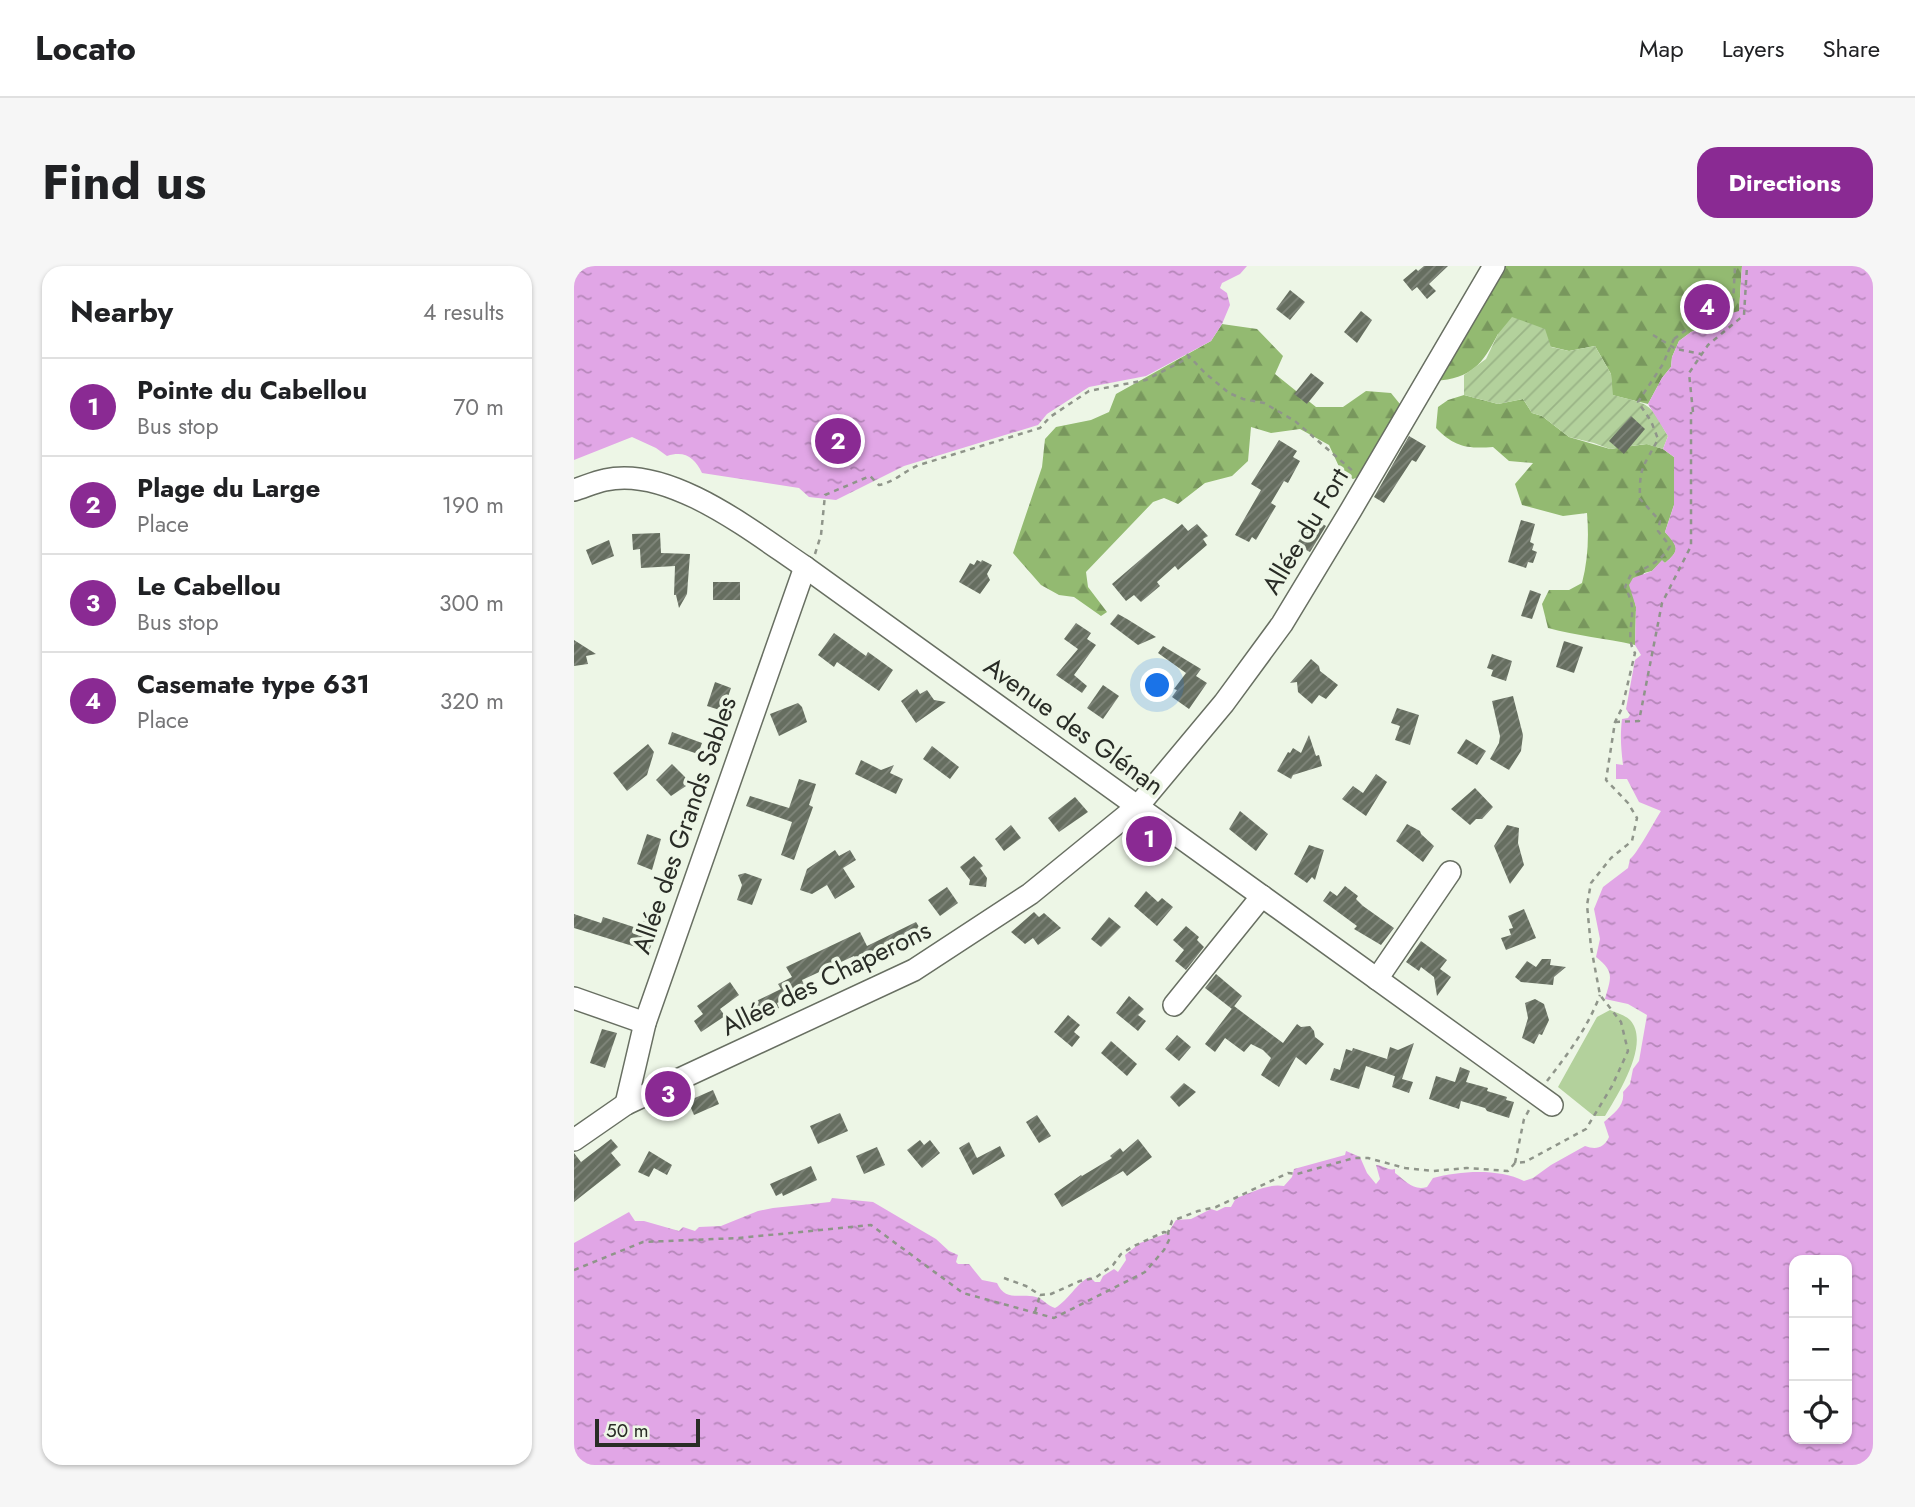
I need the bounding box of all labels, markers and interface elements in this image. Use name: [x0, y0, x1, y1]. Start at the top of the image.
text: Locato: [35, 25, 136, 72]
text: Map: [1639, 31, 1684, 66]
text: Layers: [1722, 31, 1784, 66]
text: Share: [1822, 31, 1880, 66]
text: Find us: [42, 147, 206, 217]
button: Directions: [1697, 147, 1873, 218]
pin: 4: [1684, 281, 1730, 333]
text: Nearby: [70, 290, 173, 333]
text: 4 results: [423, 295, 504, 329]
text: Pointe du Cabellou: [137, 371, 367, 409]
text: 1: [87, 390, 99, 424]
text: 70 m: [453, 390, 504, 424]
text: Bus stop: [137, 409, 219, 443]
pin: 2: [815, 415, 861, 467]
street label: Allée du Fort: [1252, 460, 1358, 601]
text: Plage du Large: [137, 469, 320, 507]
text: 2: [85, 488, 101, 522]
text: 190 m: [442, 488, 504, 522]
text: Place: [137, 507, 189, 541]
text: Le Cabellou: [137, 567, 281, 605]
text: 3: [86, 586, 100, 620]
text: 300 m: [439, 586, 504, 620]
text: Bus stop: [137, 605, 219, 639]
street label: Avenue des Glénan: [976, 648, 1172, 804]
text: Casemate type 631: [137, 665, 370, 703]
your location: [1140, 668, 1174, 702]
text: 4: [85, 684, 101, 718]
text: 320 m: [440, 684, 504, 718]
street label: Allée des Grands Sables: [622, 691, 746, 959]
text: Place: [137, 703, 189, 737]
pin: 1: [1126, 813, 1172, 865]
street label: Allée des Chaperons: [715, 911, 937, 1045]
pin: 3: [645, 1068, 691, 1120]
map controls: [1789, 1255, 1852, 1444]
button: +: [1789, 1255, 1852, 1318]
button: −: [1789, 1318, 1852, 1381]
button: locate: [1789, 1381, 1852, 1444]
scale bar: [595, 1416, 700, 1448]
text: 50 m: [606, 1417, 649, 1444]

